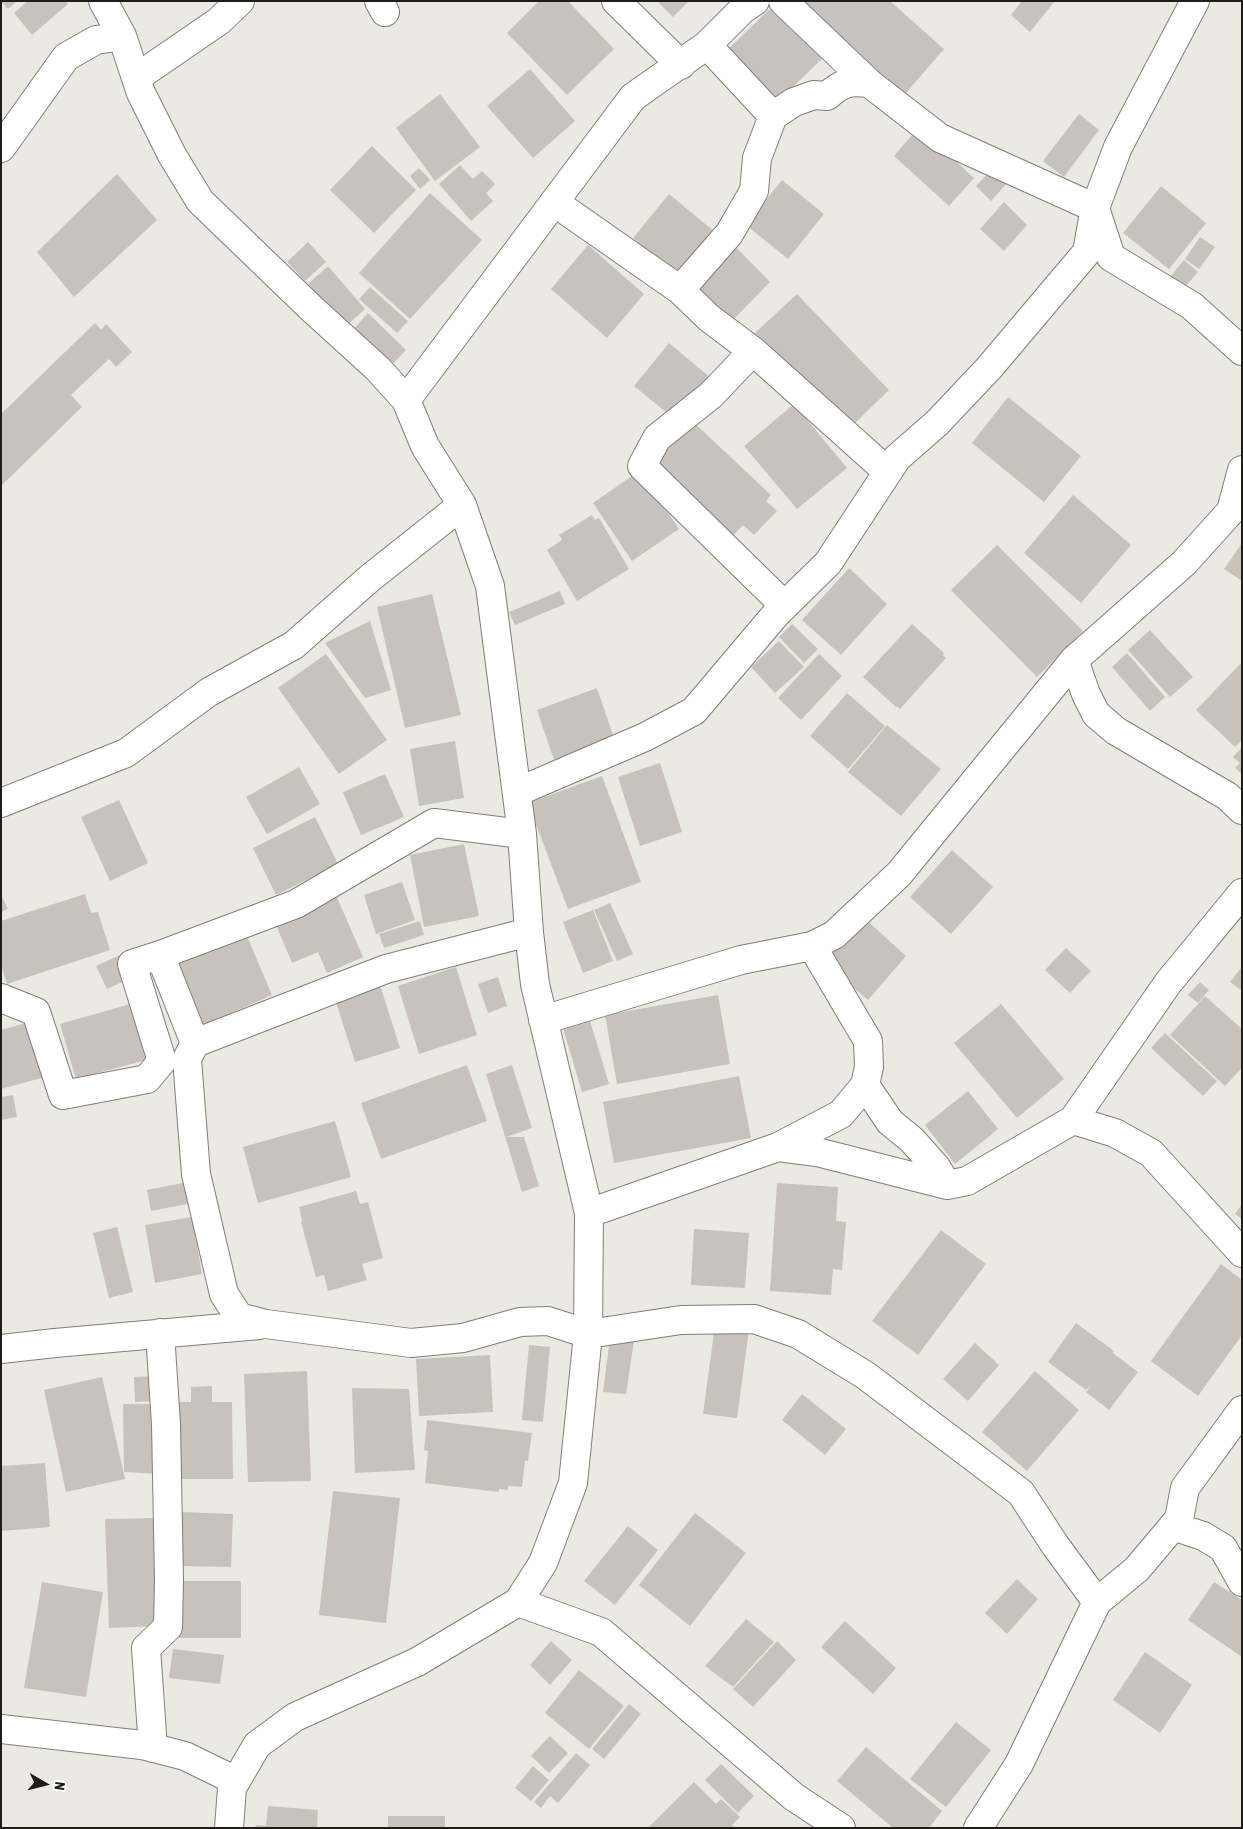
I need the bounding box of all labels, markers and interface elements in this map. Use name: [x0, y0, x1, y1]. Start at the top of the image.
north arrow: [20, 1759, 70, 1809]
text: N: [51, 1781, 68, 1791]

